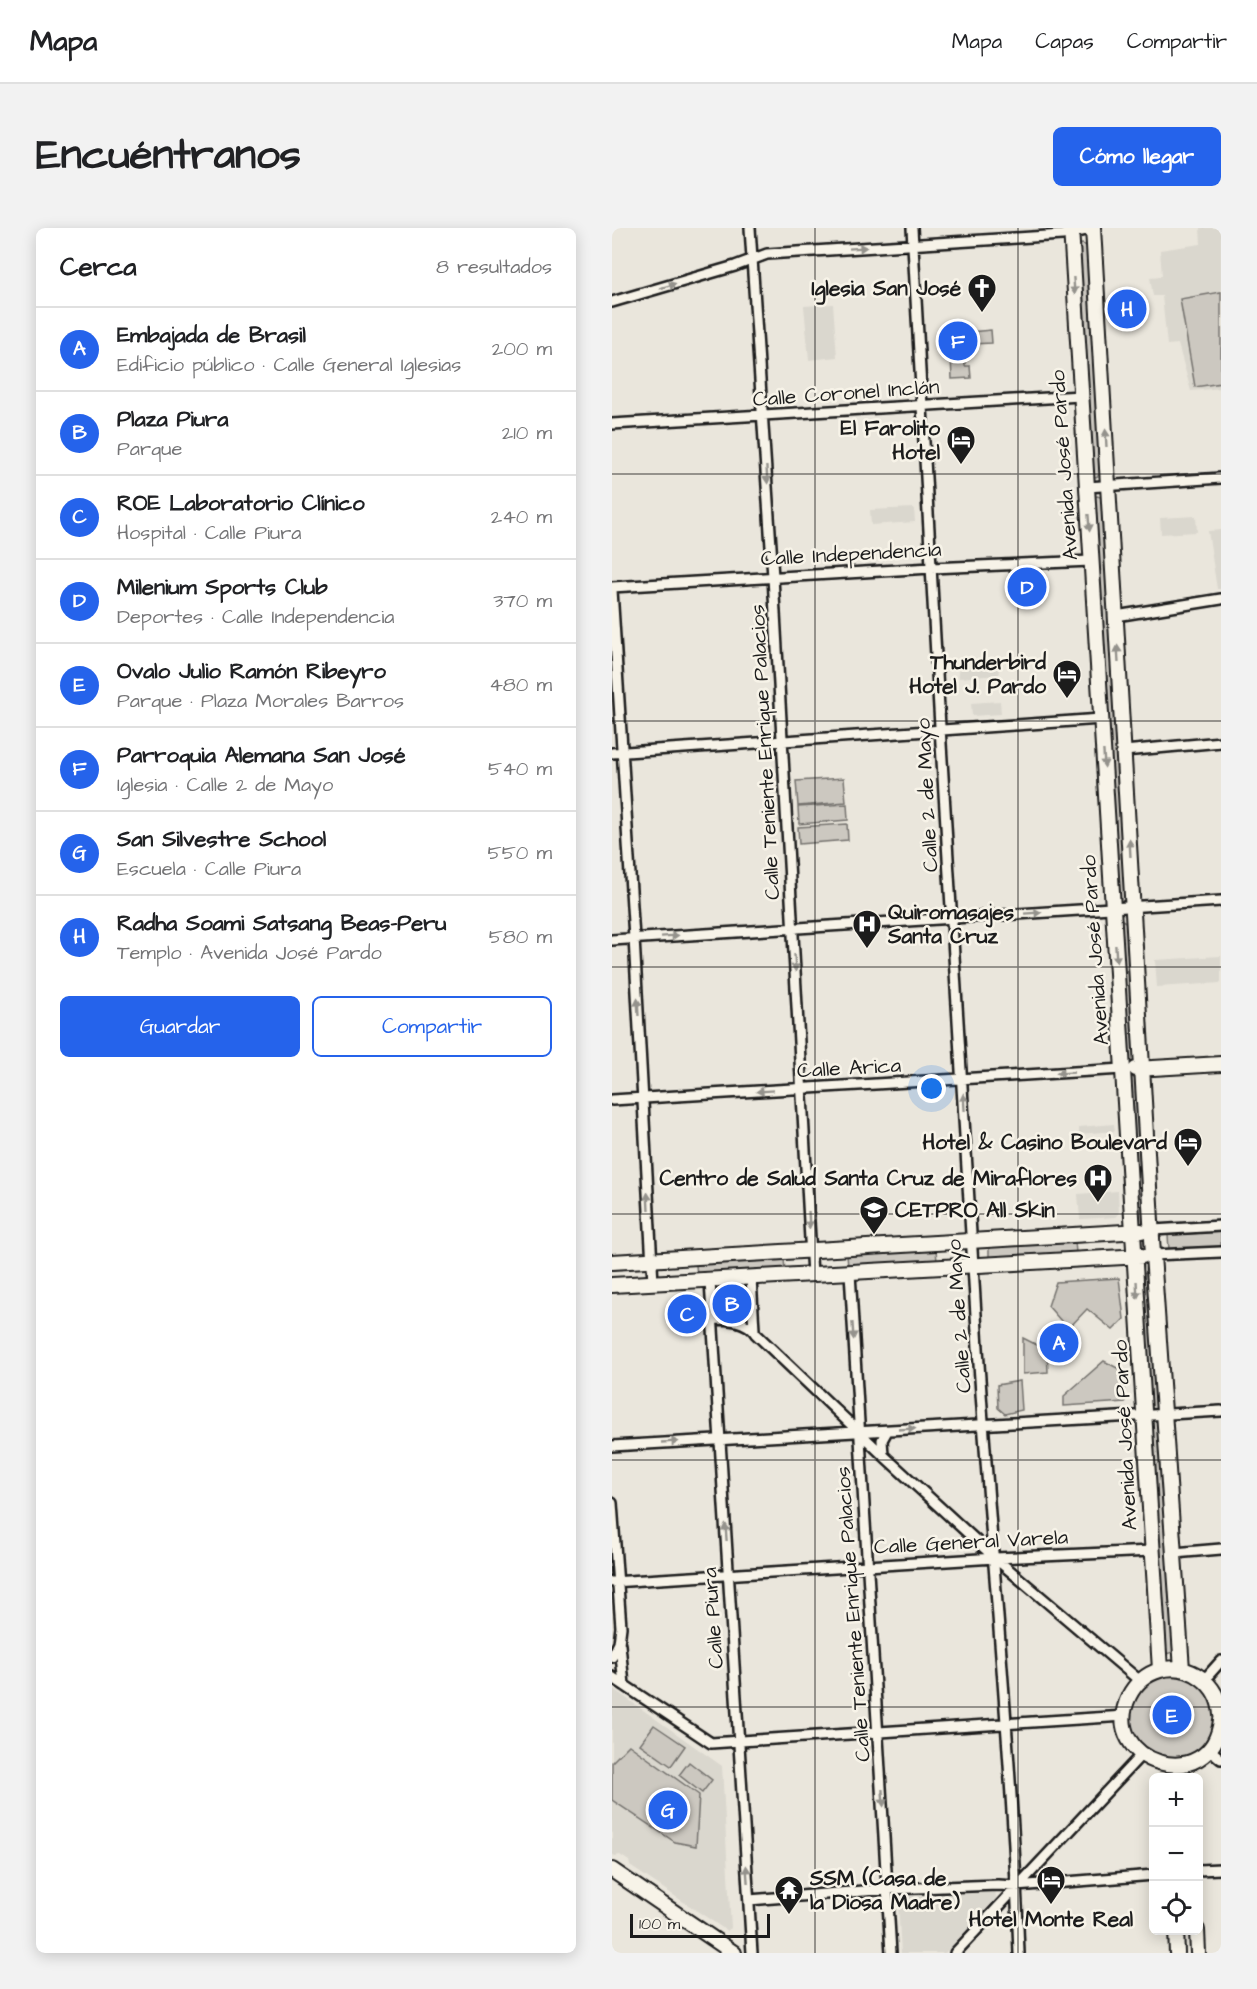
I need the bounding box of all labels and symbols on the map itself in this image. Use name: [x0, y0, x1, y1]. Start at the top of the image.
one-way arrow: [848, 243, 867, 252]
church icon: Iglesia San José: [966, 272, 998, 314]
place label: Iglesia San José: [812, 274, 962, 305]
one-way arrow: [1070, 277, 1079, 296]
one-way arrow: [659, 281, 677, 290]
pin: H: [1108, 286, 1146, 332]
pin: F: [938, 318, 978, 364]
street label: Avenida José Pardo: [1043, 369, 1085, 561]
street label: Calle Coronel Inclán: [752, 372, 940, 414]
place label: El Farolito Hotel: [840, 414, 941, 467]
hotel icon: El Farolito Hotel: [945, 424, 977, 466]
one-way arrow: [1101, 428, 1110, 447]
one-way arrow: [762, 465, 771, 484]
one-way arrow: [1084, 513, 1094, 532]
street label: Calle Independencia: [760, 535, 943, 574]
pin: D: [1008, 564, 1046, 610]
street label: Calle Teniente Enrique Palacios: [743, 603, 787, 901]
one-way arrow: [1114, 644, 1123, 663]
place label: Thunderbird Hotel J. Pardo: [909, 648, 1046, 701]
hotel icon: Thunderbird Hotel J. Pardo: [1051, 658, 1083, 700]
street label: Calle 2 de Mayo: [908, 717, 948, 873]
one-way arrow: [1099, 750, 1109, 769]
one-way arrow: [1126, 839, 1135, 858]
street label: Avenida José Pardo: [1074, 854, 1116, 1046]
place label: Quiromasajes Santa Cruz: [887, 898, 1015, 951]
hospital icon: Quiromasajes Santa Cruz: [851, 908, 883, 950]
one-way arrow: [1023, 908, 1042, 917]
one-way arrow: [661, 931, 680, 941]
one-way arrow: [1111, 945, 1121, 964]
one-way arrow: [791, 953, 800, 972]
one-way arrow: [633, 997, 642, 1016]
street label: Calle Arica: [796, 1051, 902, 1085]
one-way arrow: [1055, 1068, 1074, 1078]
your location: [917, 1074, 946, 1103]
one-way arrow: [756, 1086, 775, 1096]
one-way arrow: [959, 1093, 968, 1112]
hotel icon: Hotel & Casino Boulevard: [1172, 1126, 1204, 1168]
place label: Hotel & Casino Boulevard: [922, 1128, 1167, 1157]
hospital icon: Centro de Salud Santa Cruz de Miraflores: [1082, 1162, 1114, 1204]
place label: Centro de Salud Santa Cruz de Miraflores: [660, 1164, 1077, 1193]
one-way arrow: [644, 1192, 653, 1211]
school or university icon: CETPRO All Skin: [858, 1194, 890, 1236]
place label: CETPRO All Skin: [895, 1196, 1055, 1225]
one-way arrow: [805, 1211, 814, 1230]
street label: Calle 2 de Mayo: [939, 1238, 981, 1394]
one-way arrow: [1132, 1281, 1142, 1300]
pin: B: [712, 1282, 752, 1326]
pin: C: [668, 1292, 706, 1336]
pin: A: [1040, 1320, 1078, 1366]
one-way arrow: [849, 1322, 858, 1341]
street label: Avenida José Pardo: [1106, 1339, 1144, 1531]
one-way arrow: [898, 1425, 917, 1434]
one-way arrow: [661, 1438, 680, 1447]
street label: Calle Teniente Enrique Palacios: [828, 1465, 878, 1763]
street label: Calle General Varela: [873, 1522, 1069, 1562]
one-way arrow: [721, 1523, 730, 1542]
street label: Calle Piura: [695, 1566, 731, 1670]
pin: E: [1152, 1692, 1192, 1738]
pin: G: [648, 1788, 688, 1832]
one-way arrow: [878, 1789, 888, 1808]
one-way arrow: [743, 1864, 752, 1883]
place label: SSM (Casa de la Diosa Madre): [809, 1864, 960, 1917]
hotel icon: Hotel Monte Real: [1035, 1864, 1067, 1906]
temple icon: SSM (Casa de la Diosa Madre): [773, 1874, 805, 1916]
place label: Hotel Monte Real: [969, 1905, 1134, 1934]
scale bar: [630, 1911, 770, 1938]

